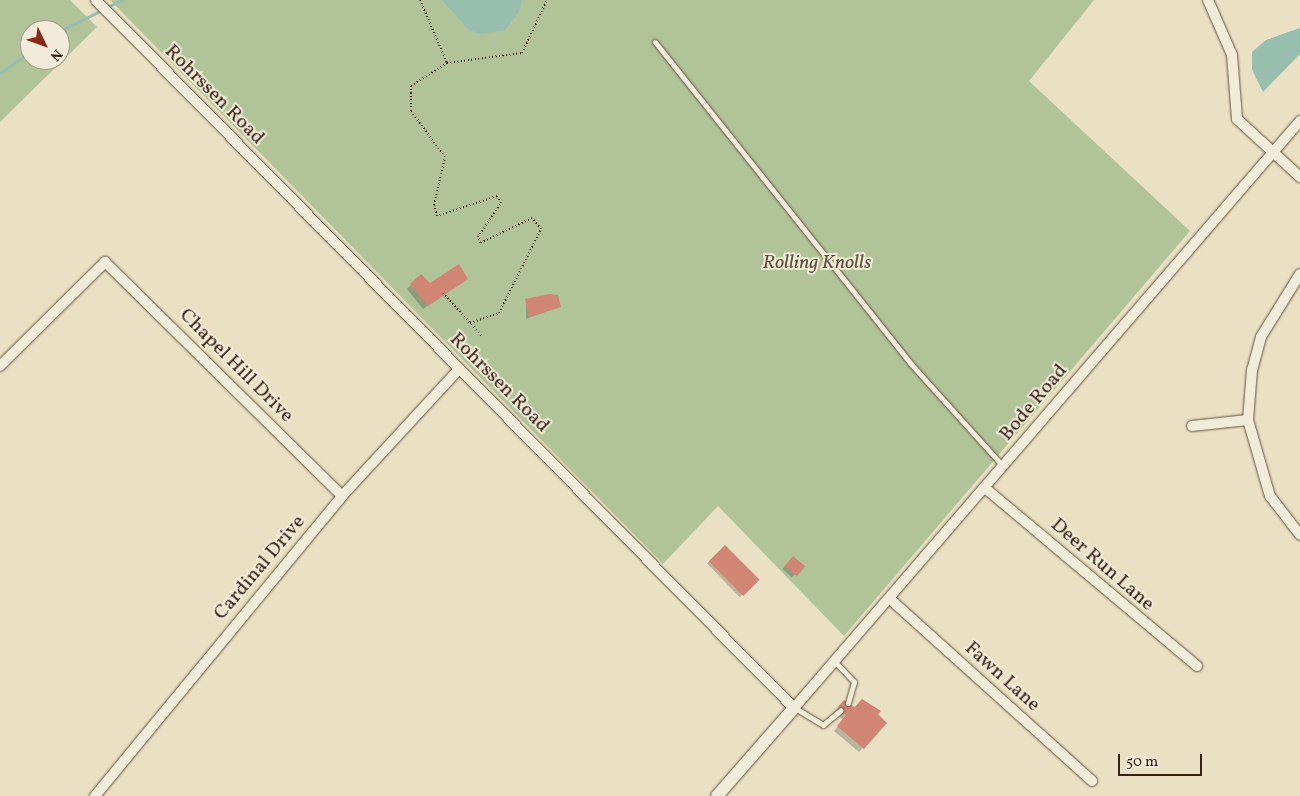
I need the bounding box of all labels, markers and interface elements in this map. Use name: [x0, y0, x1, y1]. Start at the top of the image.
north arrow: [20, 20, 70, 70]
street label: Rohrssen Road: [159, 40, 269, 150]
text: N: [45, 45, 66, 65]
park label: Rolling Knolls: [763, 251, 871, 275]
street label: Chapel Hill Drive: [174, 304, 298, 428]
street label: Rohrssen Road: [444, 328, 554, 438]
street label: Bode Road: [995, 360, 1073, 446]
street label: Cardinal Drive: [209, 511, 311, 625]
street label: Deer Run Lane: [1045, 513, 1159, 617]
street label: Fawn Lane: [959, 637, 1045, 717]
scale bar: [1120, 744, 1204, 776]
text: 50 m: [1126, 752, 1158, 773]

